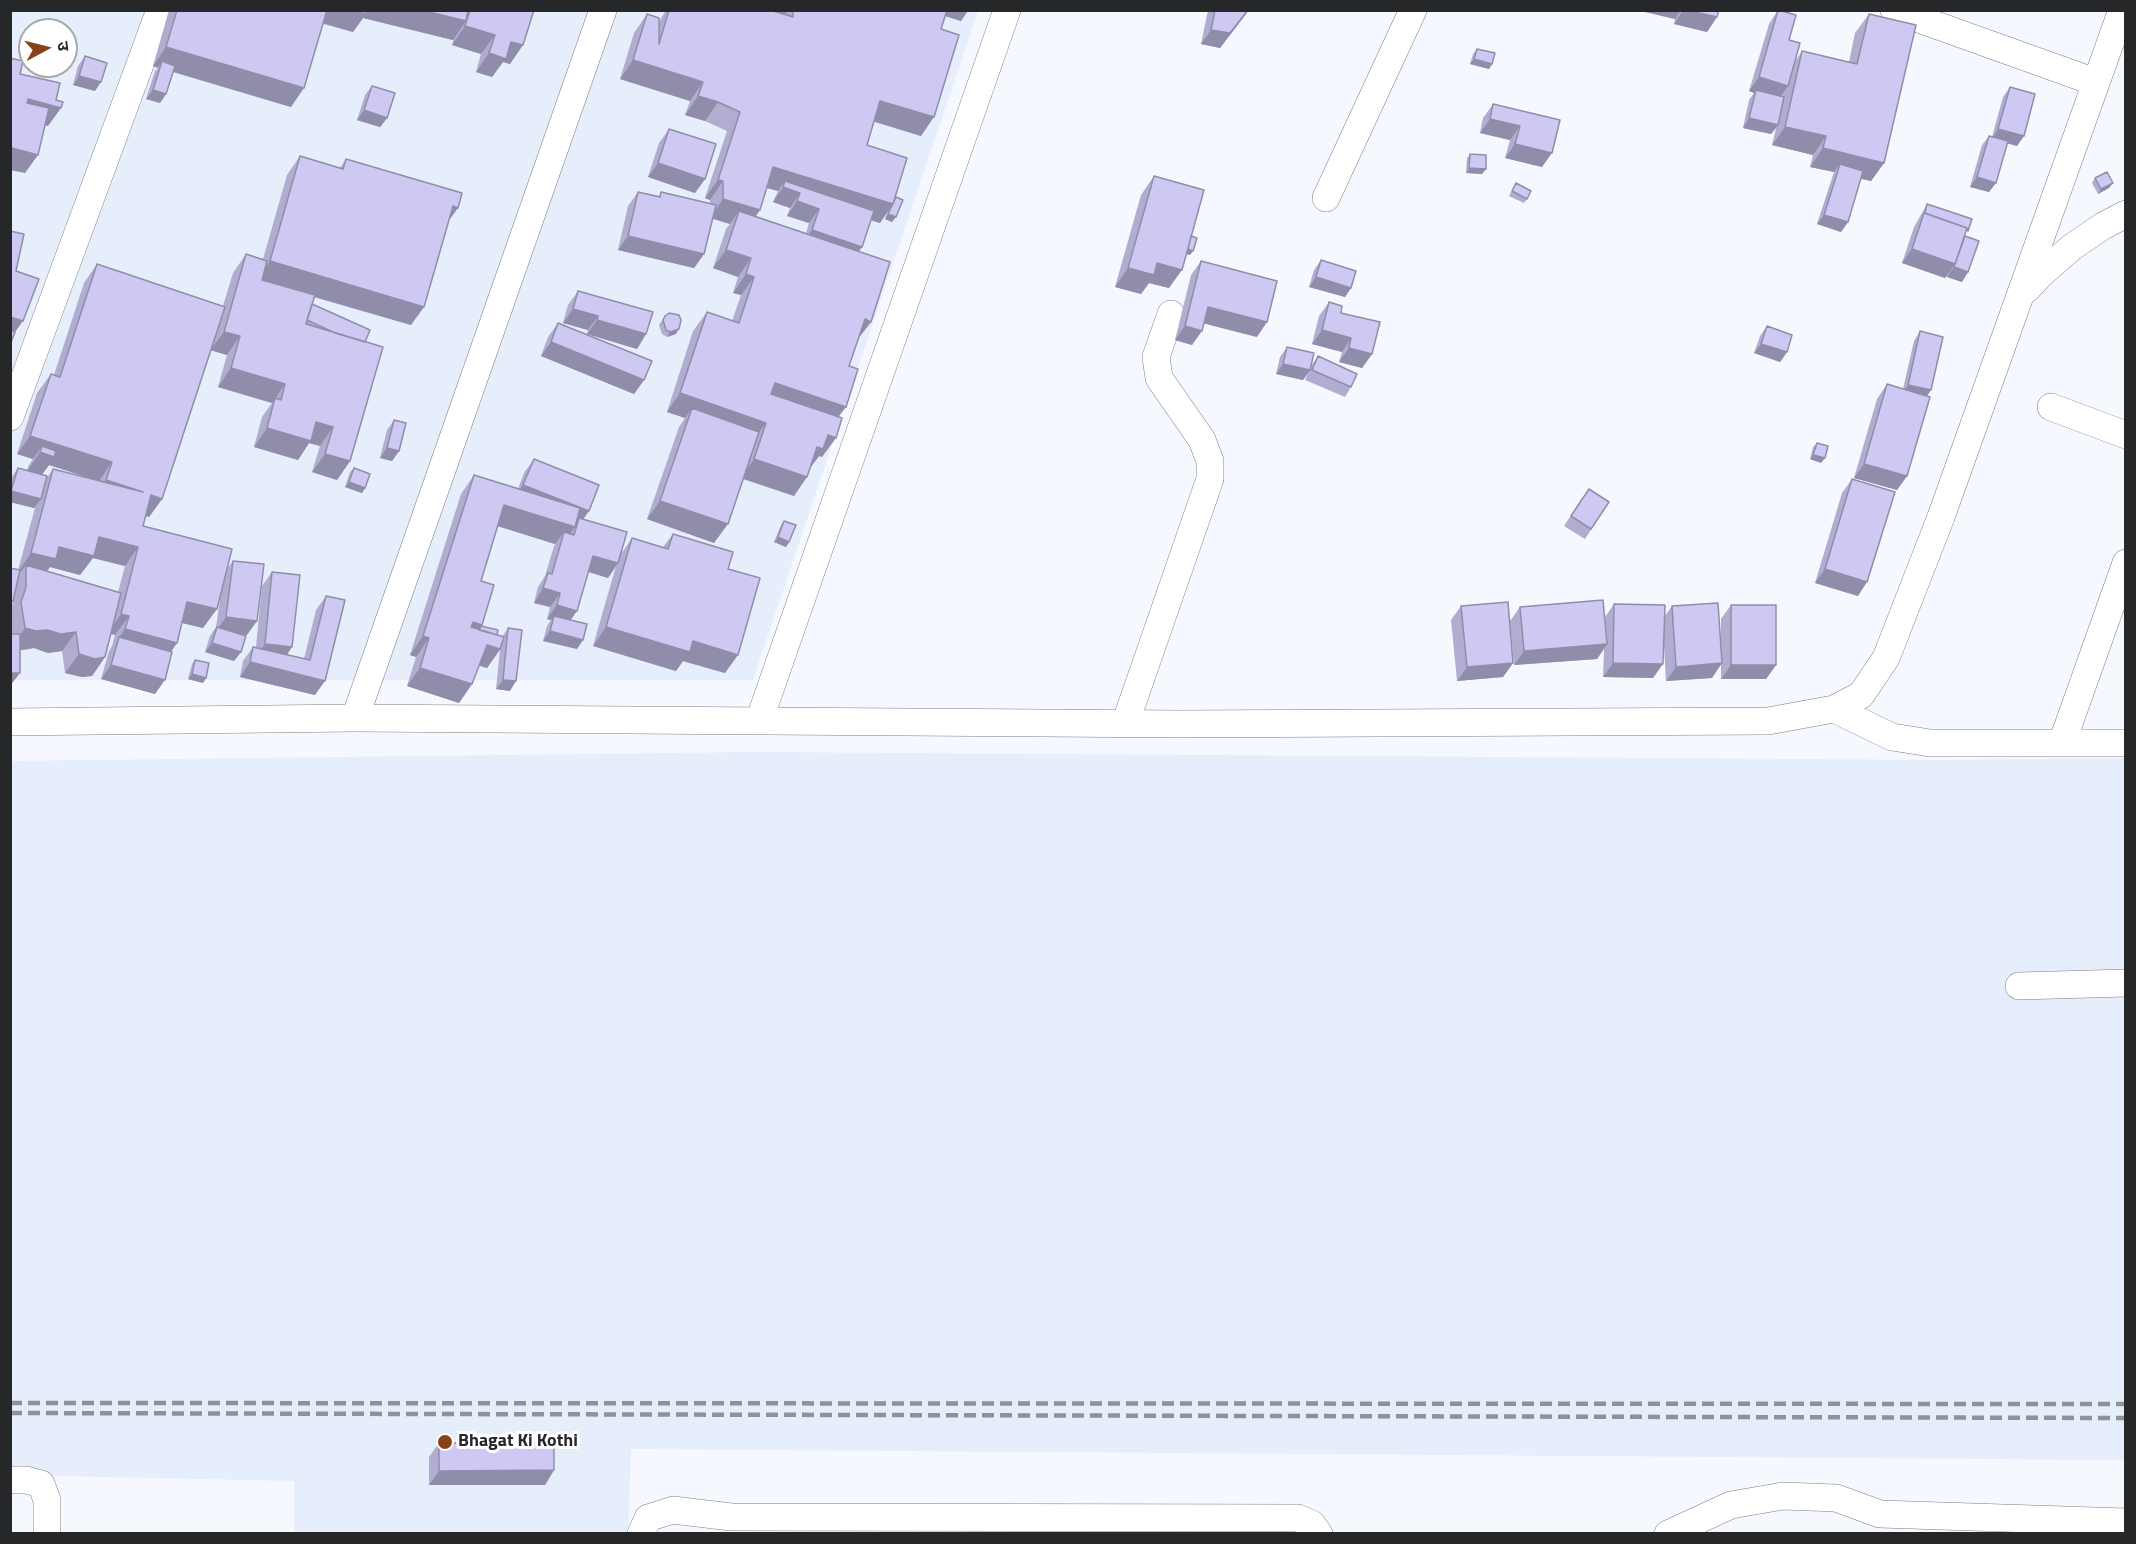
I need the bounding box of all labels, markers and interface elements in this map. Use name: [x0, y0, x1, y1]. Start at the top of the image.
north arrow: [18, 18, 78, 78]
text: उ: [51, 40, 76, 52]
place label: Bhagat Ki Kothi: [458, 1431, 578, 1453]
marker: Bhagat Ki Kothi: [436, 1433, 454, 1451]

